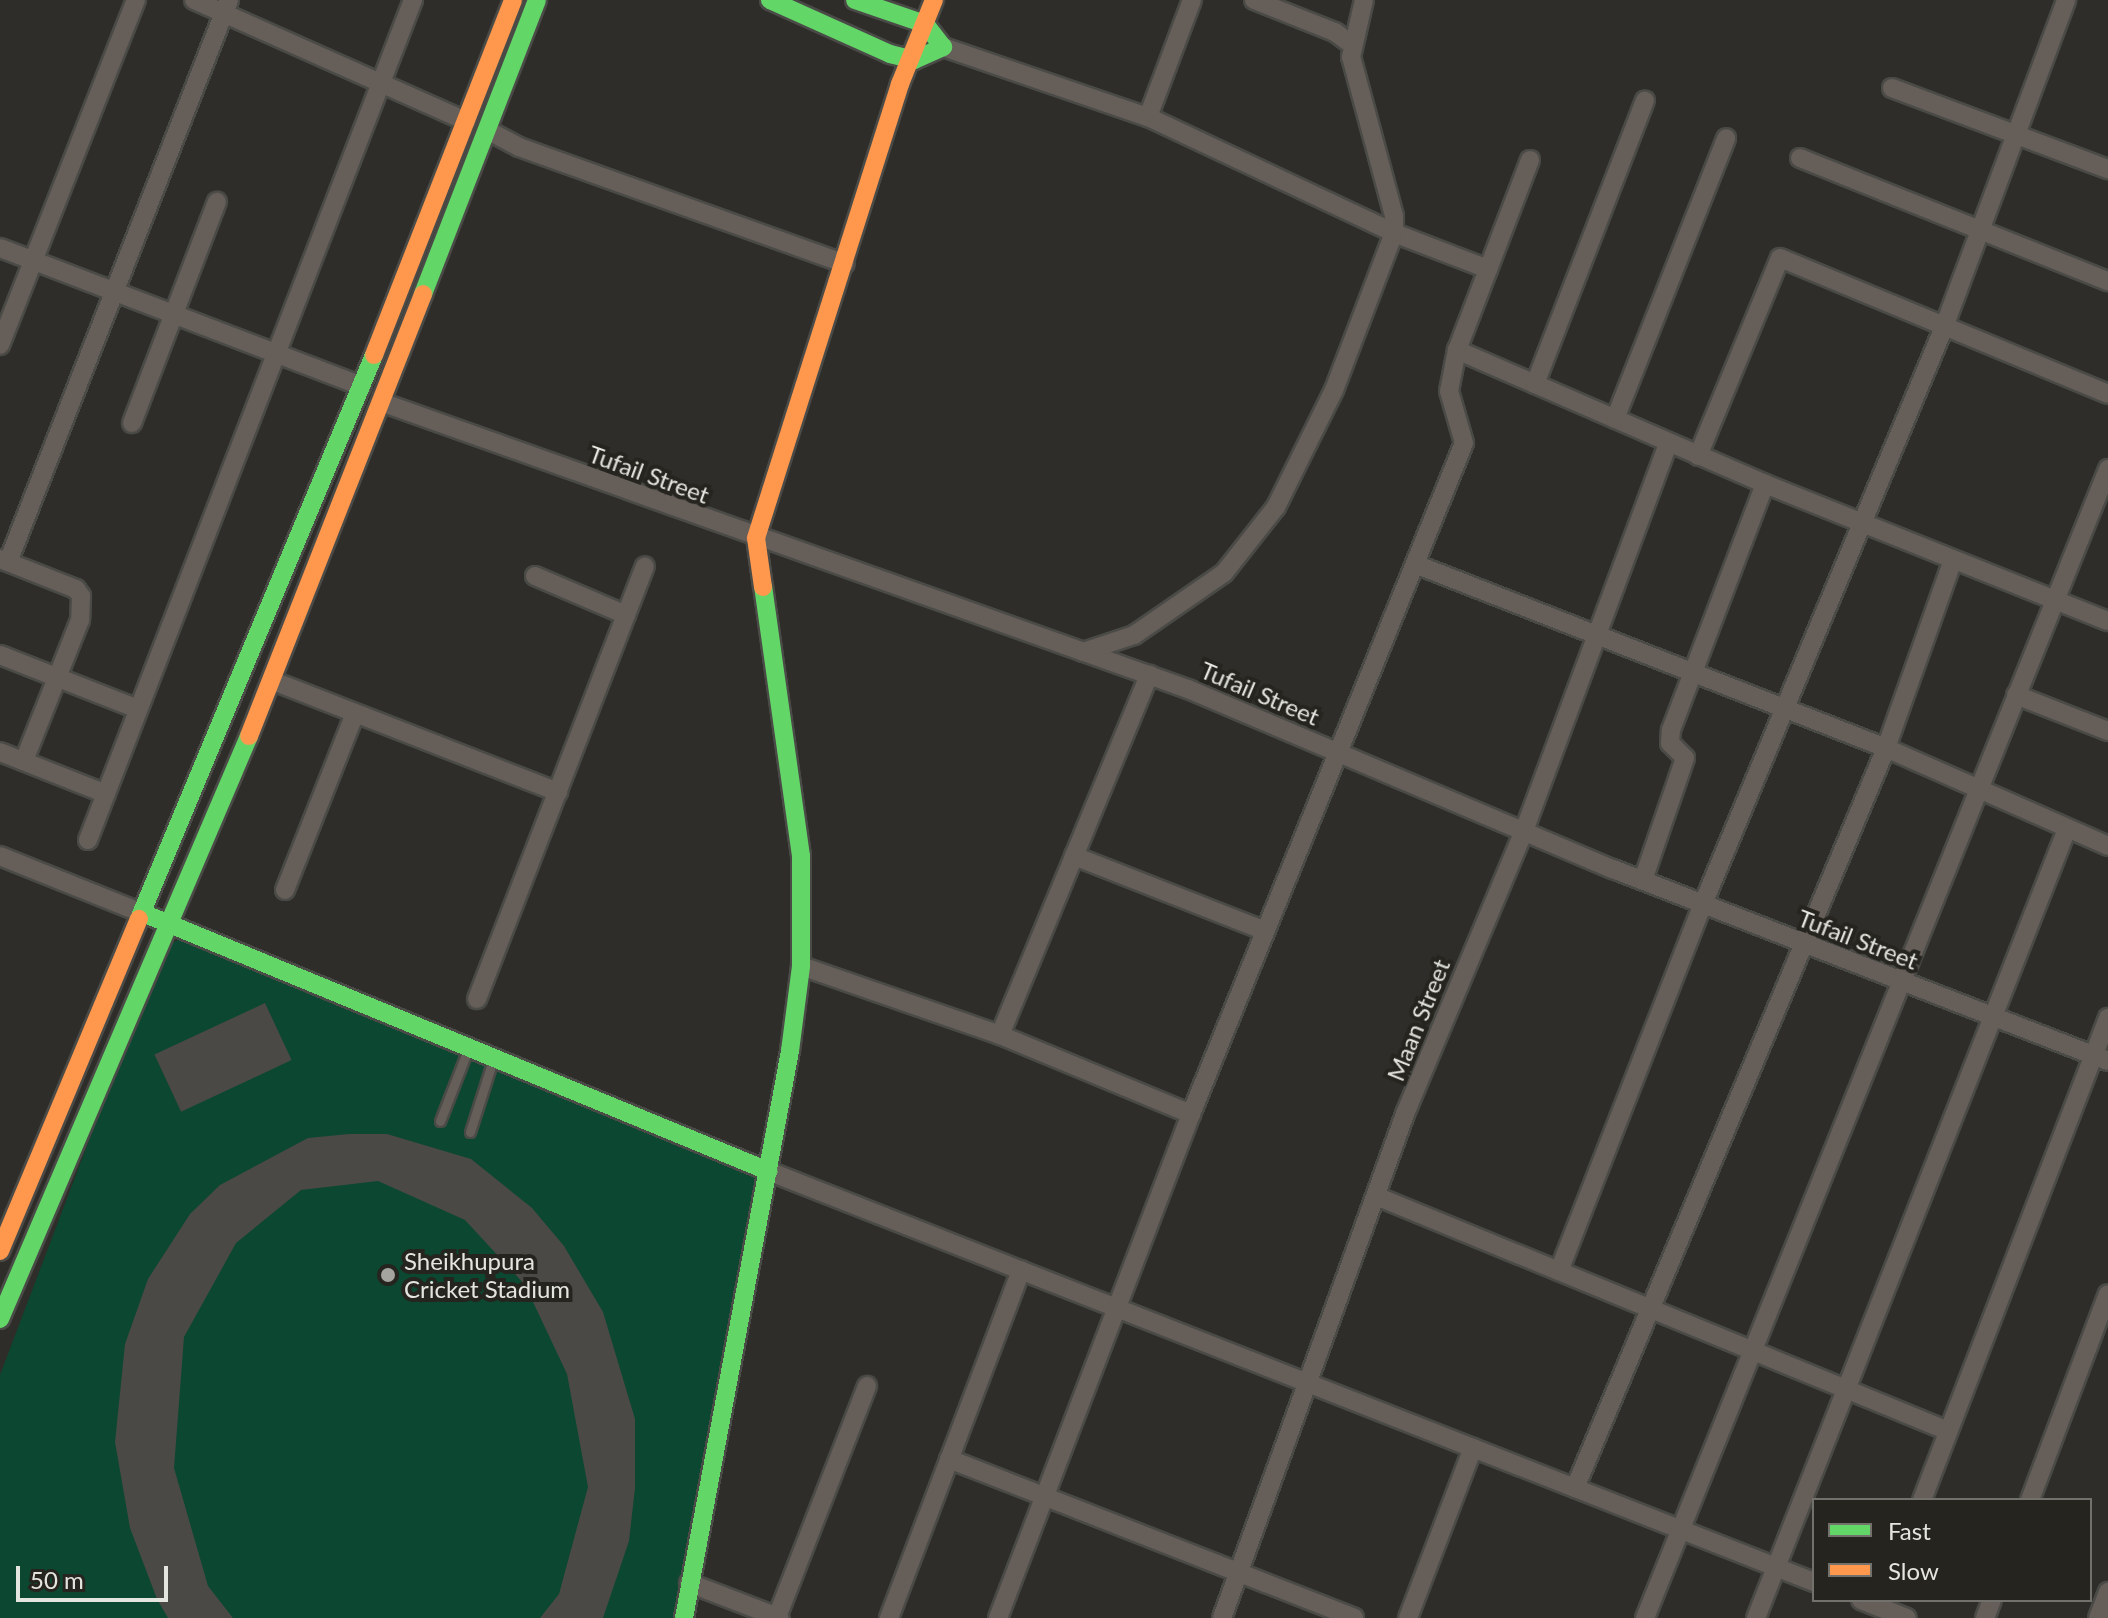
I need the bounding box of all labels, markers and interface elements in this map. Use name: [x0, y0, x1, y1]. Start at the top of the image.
street label: Tufail Street: [585, 439, 713, 509]
street label: Tufail Street: [1196, 655, 1324, 731]
street label: Tufail Street: [1794, 903, 1922, 975]
street label: Maan Street: [1381, 955, 1455, 1085]
place label: Sheikhupura Cricket Stadium: [404, 1247, 570, 1303]
marker: Sheikhupura Cricket Stadium: [379, 1266, 397, 1284]
legend: [1812, 1498, 2092, 1602]
text: Fast: [1888, 1516, 1931, 1545]
scale bar: [20, 1550, 172, 1600]
text: Slow: [1888, 1556, 1939, 1585]
text: 50 m: [30, 1565, 84, 1594]

